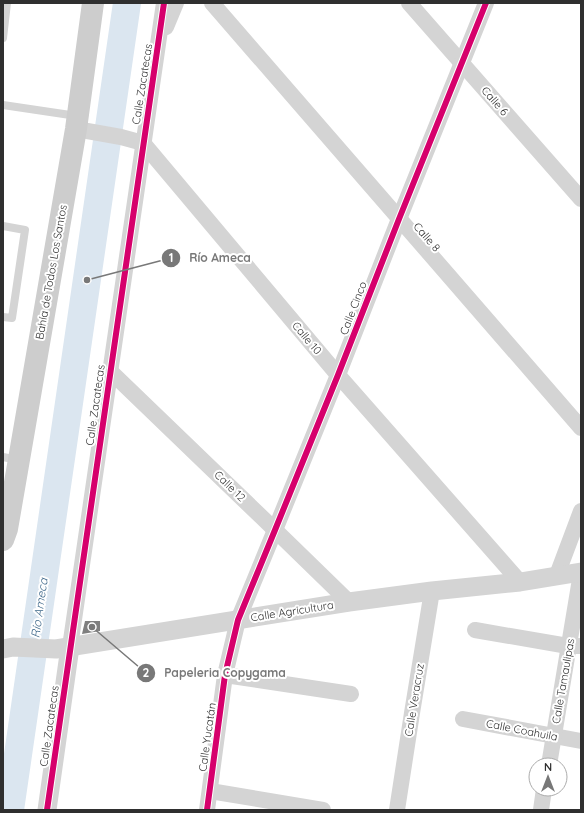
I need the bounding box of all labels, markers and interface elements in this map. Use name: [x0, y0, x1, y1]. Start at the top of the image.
street label: Calle Zacatecas: [129, 43, 155, 125]
street label: Calle 6: [479, 84, 511, 118]
street label: Bahía de Todos Los Santos: [32, 203, 70, 341]
street label: Calle 8: [411, 220, 443, 254]
callout: Río Ameca: [161, 246, 259, 270]
text: 1: [169, 250, 173, 265]
text: Río Ameca: [189, 250, 251, 265]
street label: Calle Cinco: [336, 279, 370, 337]
street label: Calle 10: [289, 319, 325, 357]
street label: Calle Zacatecas: [82, 364, 108, 446]
street label: Calle 12: [211, 468, 249, 504]
water label: Río Ameca: [27, 576, 51, 639]
street label: Calle Agricultura: [250, 598, 334, 624]
street label: Calle Tamaulipas: [549, 637, 577, 725]
callout: Papeleria Copygama: [136, 661, 293, 685]
street label: Calle Veracruz: [401, 663, 427, 737]
text: 2: [143, 665, 150, 680]
text: Papeleria Copygama: [164, 665, 286, 680]
street label: Calle Zacatecas: [36, 685, 62, 767]
street label: Calle Yucatán: [195, 702, 219, 772]
street label: Calle Coahuila: [485, 716, 559, 744]
north arrow: [528, 757, 568, 797]
text: N: [544, 760, 552, 774]

